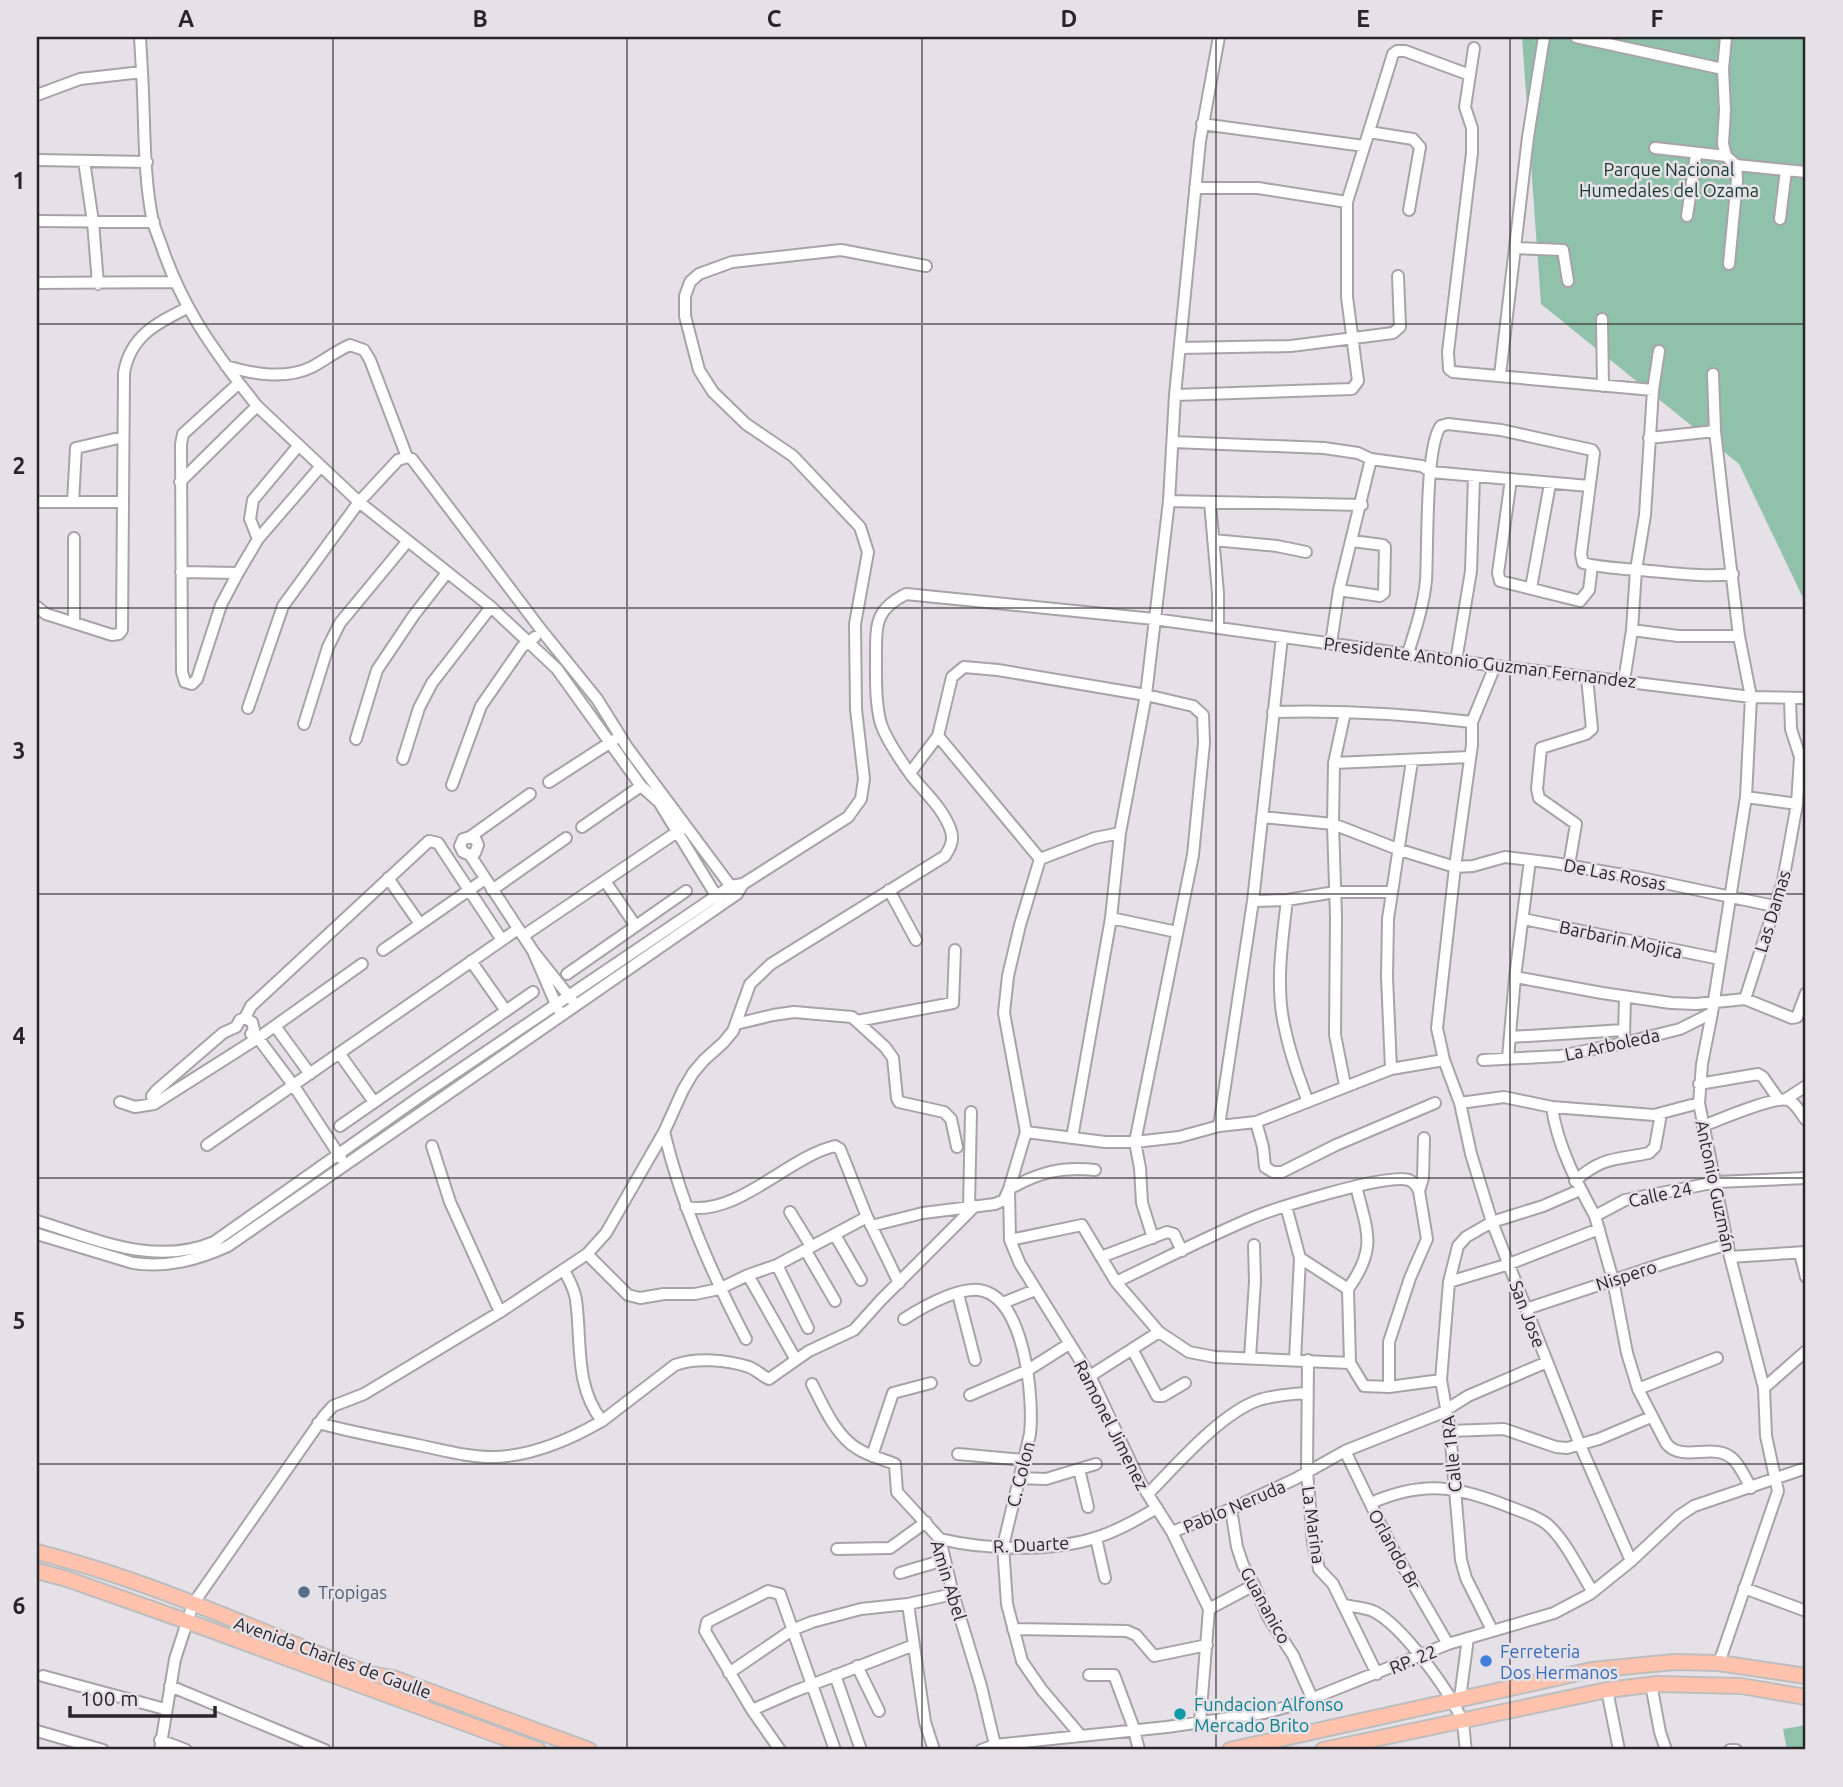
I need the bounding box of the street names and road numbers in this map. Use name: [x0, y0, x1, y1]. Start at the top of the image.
street label: Presidente Antonio Guzman Fernandez: [1323, 633, 1637, 691]
street label: De Las Rosas: [1562, 854, 1668, 894]
street label: Las Damas: [1750, 867, 1794, 955]
street label: Barbarin Mojica: [1558, 916, 1684, 962]
street label: La Arboleda: [1563, 1024, 1661, 1064]
street label: Antonio Guzmán: [1692, 1118, 1740, 1254]
street label: Calle 24: [1627, 1178, 1693, 1210]
street label: Nispero: [1593, 1256, 1659, 1294]
street label: San Jose: [1506, 1278, 1550, 1350]
street label: Ramonel Jimenez: [1071, 1357, 1153, 1493]
street label: Calle 1RA: [1437, 1414, 1465, 1494]
street label: C. Colon: [1002, 1439, 1038, 1509]
street label: Pablo Neruda: [1180, 1475, 1288, 1537]
street label: La Marina: [1299, 1485, 1329, 1565]
street label: Orlando Br: [1365, 1505, 1425, 1593]
street label: R. Duarte: [992, 1532, 1070, 1556]
street label: Amin Abel: [927, 1537, 971, 1623]
street label: Guananico: [1237, 1563, 1295, 1647]
street label: Avenida Charles de Gaulle: [232, 1612, 434, 1702]
street label: RP. 22: [1386, 1640, 1440, 1678]

